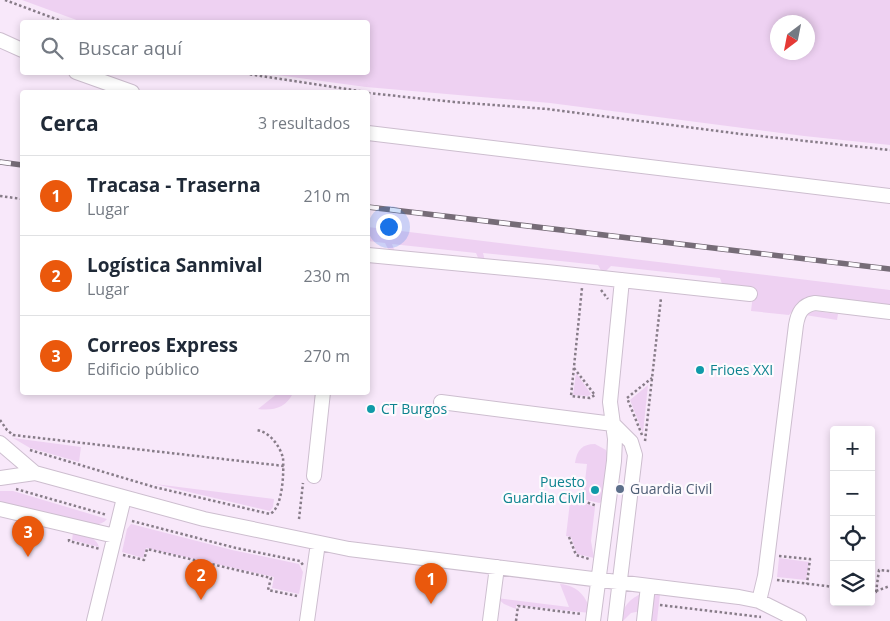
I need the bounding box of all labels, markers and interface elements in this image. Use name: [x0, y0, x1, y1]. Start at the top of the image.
north arrow: [770, 15, 815, 60]
search box: [20, 20, 370, 75]
icon: search: [38, 34, 66, 62]
text: Buscar aquí: [78, 35, 182, 61]
text: Cerca: [40, 109, 99, 137]
text: 3 resultados: [258, 112, 350, 134]
text: Tracasa - Traserna: [87, 172, 261, 198]
text: 1: [51, 185, 61, 207]
text: 210 m: [304, 185, 350, 207]
text: Lugar: [87, 198, 129, 220]
your location: [376, 214, 402, 240]
text: Logística Sanmival: [87, 252, 263, 278]
text: 2: [51, 265, 61, 287]
text: 230 m: [304, 265, 350, 287]
text: Lugar: [87, 278, 129, 300]
text: Correos Express: [87, 332, 238, 358]
text: 3: [51, 345, 61, 367]
text: 270 m: [304, 345, 350, 367]
text: Edificio público: [87, 358, 199, 380]
place label: Frioes XXI: [710, 360, 773, 379]
marker: Frioes XXI: [694, 364, 706, 376]
place label: CT Burgos: [381, 399, 448, 418]
marker: CT Burgos: [365, 403, 377, 415]
map controls: [830, 426, 875, 606]
button: +: [830, 426, 875, 471]
button: −: [830, 471, 875, 516]
place label: Puesto Guardia Civil: [503, 472, 585, 507]
place label: Guardia Civil: [630, 479, 712, 498]
marker: Guardia Civil: [614, 483, 626, 495]
marker: Puesto Guardia Civil: [589, 484, 601, 496]
pin: 3: [12, 516, 44, 557]
button: locate: [830, 516, 875, 561]
pin: 2: [185, 559, 217, 600]
button: layers: [830, 561, 875, 606]
pin: 1: [415, 563, 447, 604]

